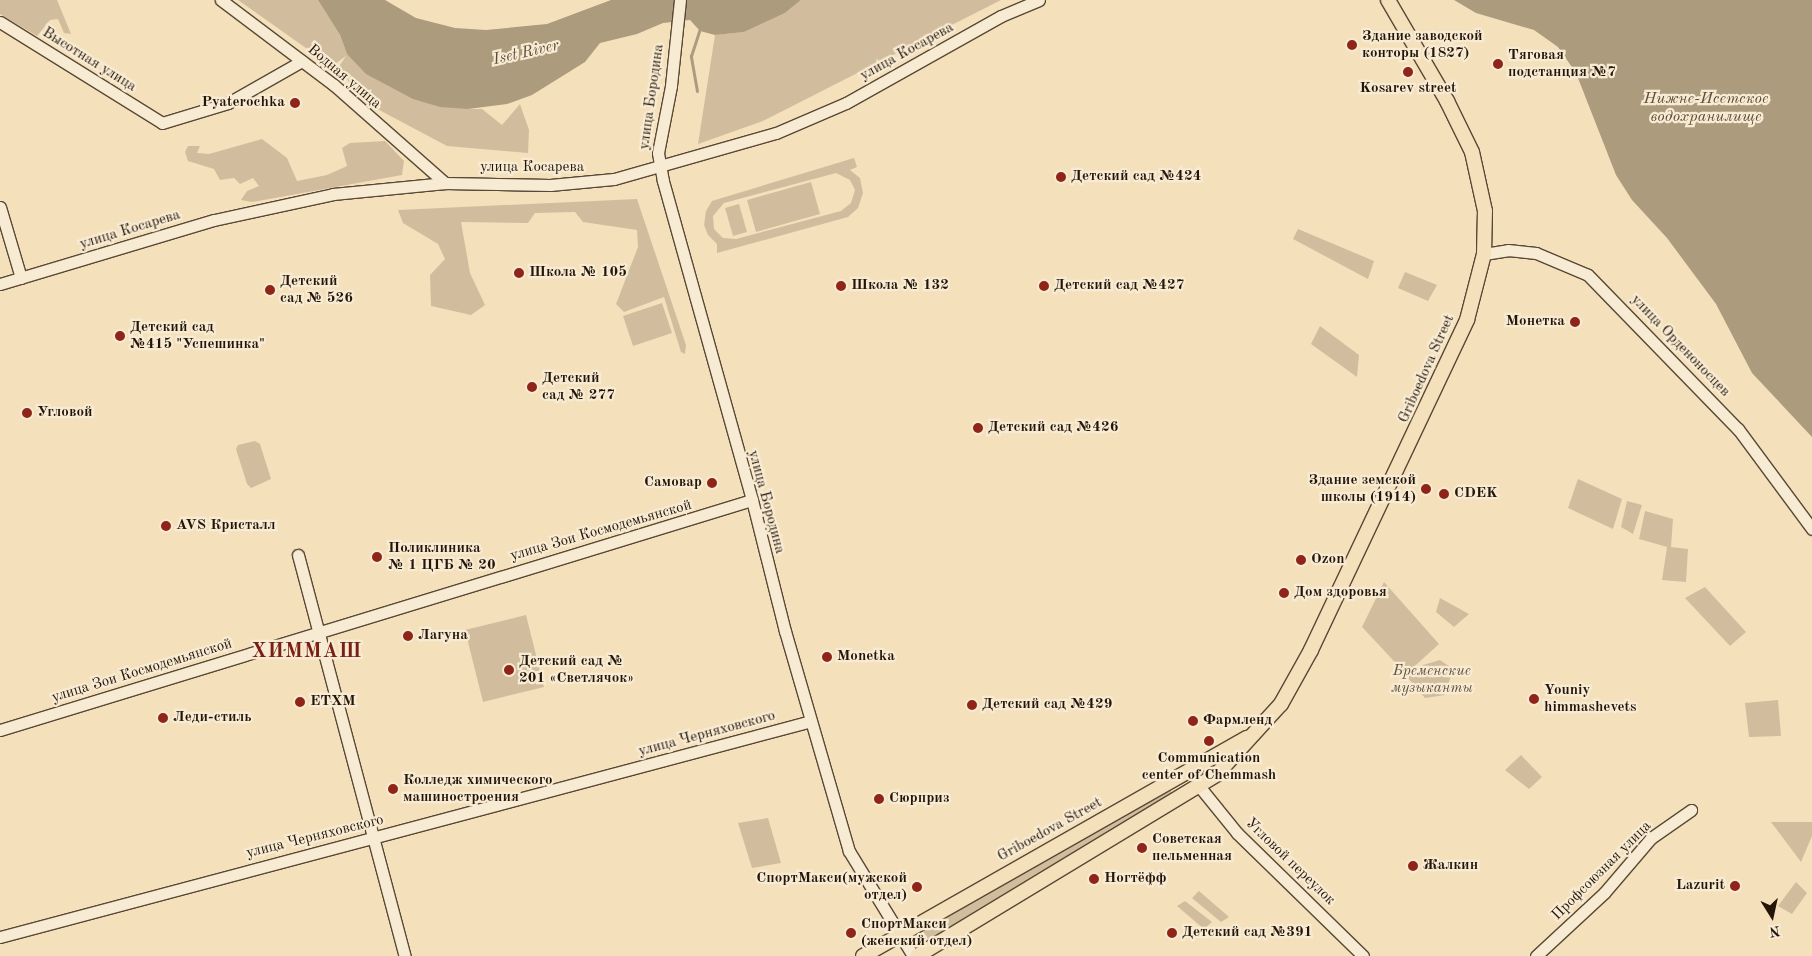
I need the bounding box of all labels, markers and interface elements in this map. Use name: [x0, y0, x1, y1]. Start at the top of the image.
street label: улица Косарева: [857, 19, 957, 85]
street label: Высотная улица: [39, 24, 139, 96]
place label: Здание заводской конторы (1827): [1362, 27, 1483, 62]
water label: Iset River: [491, 36, 561, 70]
marker: Здание заводской конторы (1827): [1346, 39, 1358, 51]
street label: Водная улица: [303, 41, 385, 113]
street label: улица Бородина: [636, 43, 668, 151]
place label: Тяговая подстанция №7: [1508, 46, 1616, 81]
marker: Тяговая подстанция №7: [1492, 58, 1504, 70]
marker: Kosarev street: [1402, 66, 1414, 78]
place label: Kosarev street: [1360, 80, 1456, 98]
water label: Нижне-Исетское водохранилище: [1643, 89, 1769, 127]
place label: Pyaterochka: [202, 94, 285, 112]
marker: Pyaterochka: [289, 97, 301, 109]
street label: улица Косарева: [480, 159, 584, 177]
place label: Детский сад №424: [1071, 168, 1201, 186]
marker: Детский сад №424: [1055, 171, 1067, 183]
street label: улица Косарева: [78, 206, 182, 254]
place label: Школа № 105: [529, 264, 627, 282]
marker: Школа № 105: [513, 267, 525, 279]
place label: Детcкий сад № 526: [280, 272, 353, 307]
place label: Школа № 132: [851, 277, 949, 295]
place label: Детский сад №427: [1054, 277, 1184, 295]
marker: Школа № 132: [835, 280, 847, 292]
marker: Детский сад №427: [1038, 280, 1050, 292]
marker: Детcкий сад № 526: [264, 284, 276, 296]
street label: улица Орденоносцев: [1627, 291, 1733, 401]
street label: Griboedova Street: [1395, 312, 1459, 426]
place label: Монетка: [1506, 313, 1565, 331]
marker: Монетка: [1569, 316, 1581, 328]
place label: Детский сад №415 "Успешинка": [130, 318, 265, 353]
marker: Детский сад №415 "Успешинка": [114, 330, 126, 342]
place label: Детcкий сад № 277: [542, 369, 615, 404]
marker: Детcкий сад № 277: [526, 381, 538, 393]
place label: Угловой: [37, 404, 93, 422]
marker: Угловой: [21, 407, 33, 419]
place label: Детский сад №426: [988, 419, 1118, 437]
marker: Детский сад №426: [972, 422, 984, 434]
street label: улица Бородина: [744, 448, 788, 556]
place label: Здание земской школы (1914): [1308, 471, 1416, 506]
place label: Самовар: [644, 474, 702, 492]
marker: Самовар: [706, 477, 718, 489]
marker: Здание земской школы (1914): [1420, 483, 1432, 495]
place label: CDEK: [1454, 485, 1498, 503]
marker: CDEK: [1438, 488, 1450, 500]
street label: улица Зои Космодемьянской: [508, 496, 694, 566]
place label: AVS Кристалл: [176, 517, 276, 535]
marker: AVS Кристалл: [160, 520, 172, 532]
place label: Поликлиника № 1 ЦГБ № 20: [388, 539, 496, 574]
marker: Поликлиника № 1 ЦГБ № 20: [370, 550, 384, 564]
place label: Ozon: [1311, 551, 1344, 569]
marker: Ozon: [1295, 554, 1307, 566]
place label: Дом здоровья: [1294, 584, 1387, 602]
marker: Дом здоровья: [1278, 587, 1290, 599]
place label: Лагуна: [418, 627, 468, 645]
marker: Лагуна: [402, 630, 414, 642]
street label: улица Зои Космодемьянской: [50, 635, 234, 707]
district label: ХИММАШ: [251, 640, 363, 664]
place label: Monetka: [837, 648, 895, 666]
marker: Monetka: [821, 651, 833, 663]
place label: Детский сад № 201 «Светлячок»: [519, 652, 634, 687]
park label: Бременские музыканты: [1391, 662, 1473, 697]
marker: Детский сад № 201 «Светлячок»: [503, 664, 515, 676]
place label: Youniy himmashevets: [1544, 681, 1636, 716]
place label: ЕТХМ: [310, 693, 356, 711]
marker: Youniy himmashevets: [1528, 693, 1540, 705]
marker: ЕТХМ: [294, 696, 306, 708]
place label: Детский сад №429: [982, 696, 1112, 714]
marker: Детский сад №429: [966, 699, 978, 711]
street label: улица Черняховского: [637, 707, 777, 761]
place label: Леди-стиль: [173, 709, 252, 727]
marker: Леди-стиль: [157, 712, 169, 724]
place label: Фармленд: [1203, 712, 1272, 730]
marker: Фармленд: [1187, 715, 1199, 727]
marker: Communication center of Chemmash: [1203, 735, 1215, 747]
place label: Communication center of Chemmash: [1142, 749, 1276, 784]
place label: Колледж химического машиностроения: [403, 771, 553, 806]
marker: Колледж химического машиностроения: [387, 783, 399, 795]
place label: Сюрприз: [889, 790, 949, 808]
marker: Сюрприз: [873, 793, 885, 805]
street label: Griboedova Street: [995, 794, 1105, 866]
street label: улица Черняховского: [244, 811, 386, 863]
street label: Угловой переулок: [1241, 815, 1339, 909]
street label: Профсоюзная улица: [1548, 817, 1656, 925]
place label: Советская пельменная: [1152, 830, 1232, 865]
marker: Советская пельменная: [1136, 842, 1148, 854]
place label: Жалкин: [1423, 857, 1478, 875]
marker: Жалкин: [1407, 860, 1419, 872]
place label: СпортМакси(мужской отдел): [756, 869, 907, 904]
place label: Ногтёфф: [1104, 870, 1166, 888]
marker: Ногтёфф: [1088, 873, 1100, 885]
place label: Lazurit: [1676, 877, 1725, 895]
marker: Lazurit: [1729, 880, 1741, 892]
marker: СпортМакси(мужской отдел): [911, 881, 923, 893]
north arrow: [1747, 891, 1797, 941]
place label: СпортМакси (женский отдел): [861, 915, 972, 950]
text: N: [1768, 923, 1781, 939]
place label: Детский сад №391: [1182, 924, 1312, 942]
marker: СпортМакси (женский отдел): [845, 927, 857, 939]
marker: Детский сад №391: [1166, 927, 1178, 939]

